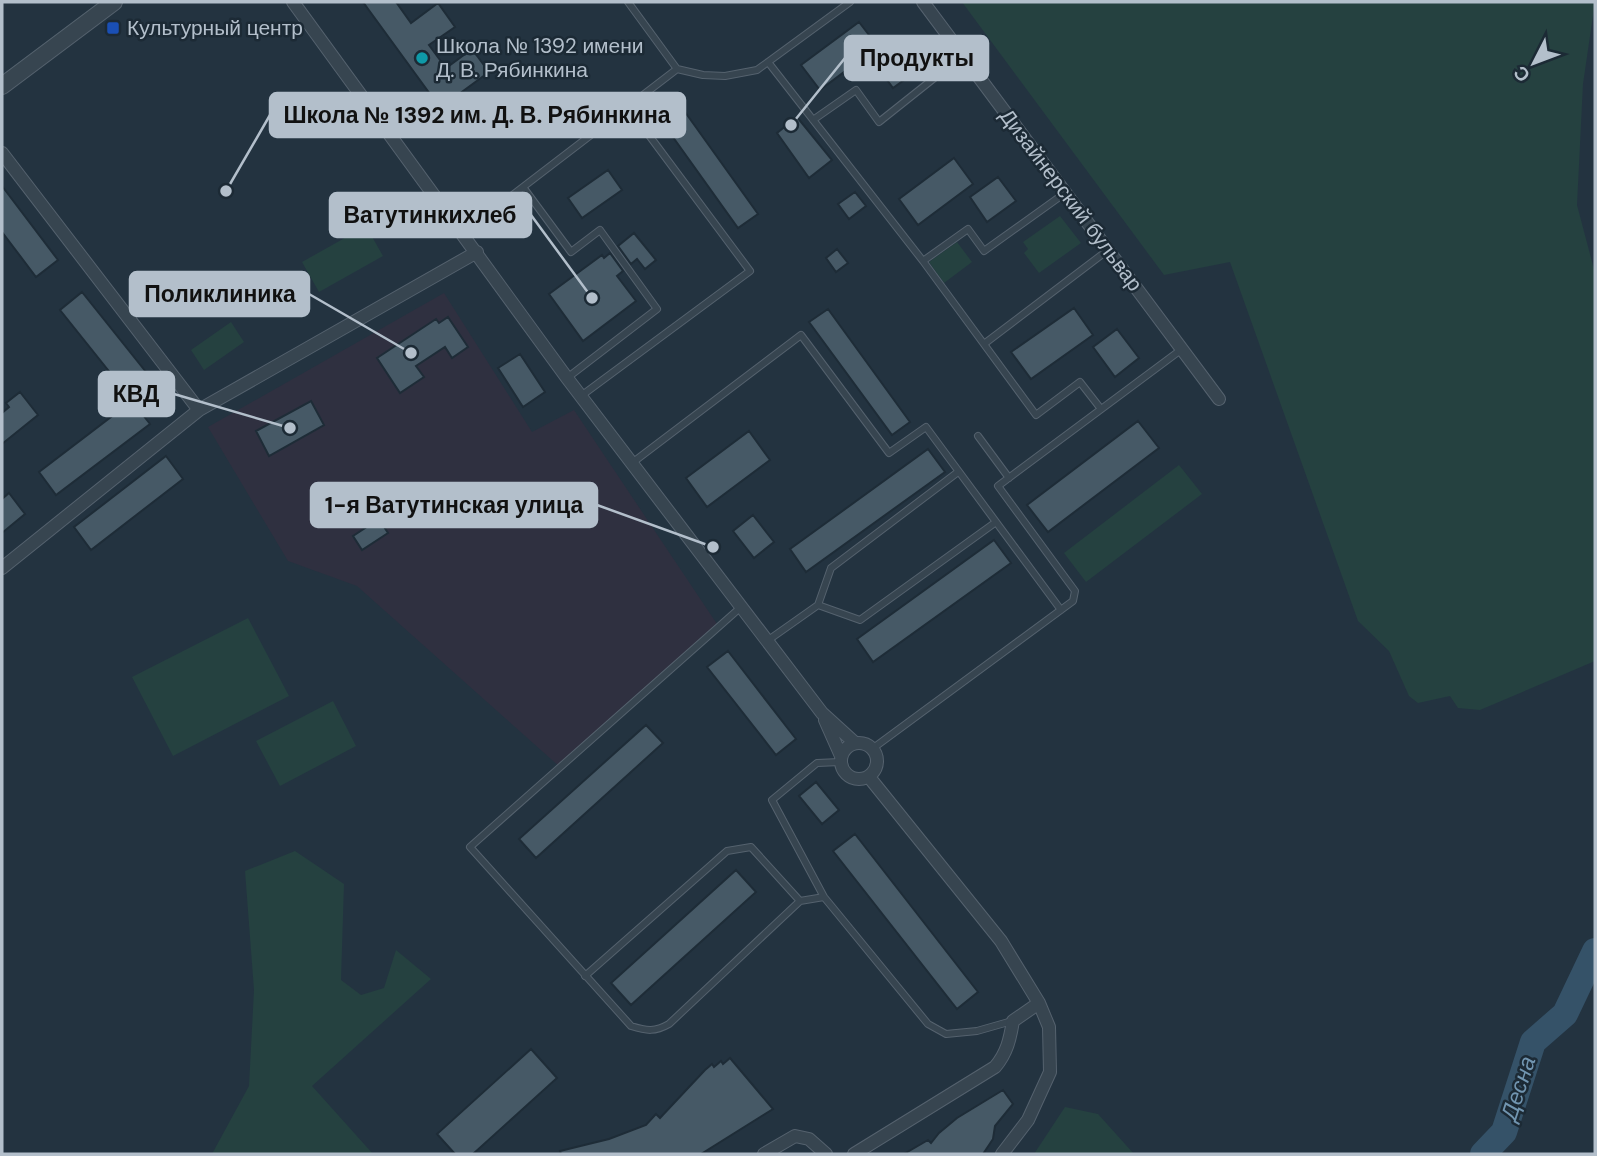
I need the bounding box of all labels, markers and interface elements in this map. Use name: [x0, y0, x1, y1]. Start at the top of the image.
place label: Культурный центр: [127, 14, 303, 42]
marker: Культурный центр: [105, 20, 121, 36]
north arrow: [1499, 28, 1569, 98]
place label: Школа № 1392 имени Д. В. Рябинкина: [436, 32, 644, 84]
callout: Продукты: [845, 36, 988, 80]
text: Продукты: [860, 43, 974, 73]
marker: Школа № 1392 имени Д. В. Рябинкина: [414, 50, 430, 66]
text: С: [1508, 60, 1536, 88]
callout: Школа № 1392 им. Д. В. Рябинкина: [270, 93, 685, 137]
text: Школа № 1392 им. Д. В. Рябинкина: [283, 100, 671, 130]
street label: Дизайнерский бульвар: [993, 103, 1149, 297]
callout: Ватутинкихлеб: [330, 193, 531, 237]
text: Ватутинкихлеб: [343, 200, 517, 230]
callout: Поликлиника: [130, 272, 309, 316]
text: Поликлиника: [144, 279, 296, 309]
callout: КВД: [99, 372, 174, 416]
text: КВД: [113, 379, 159, 409]
callout: 1-я Ватутинская улица: [311, 483, 597, 527]
text: 1-я Ватутинская улица: [325, 490, 583, 520]
water label: Десна: [1493, 1052, 1542, 1127]

